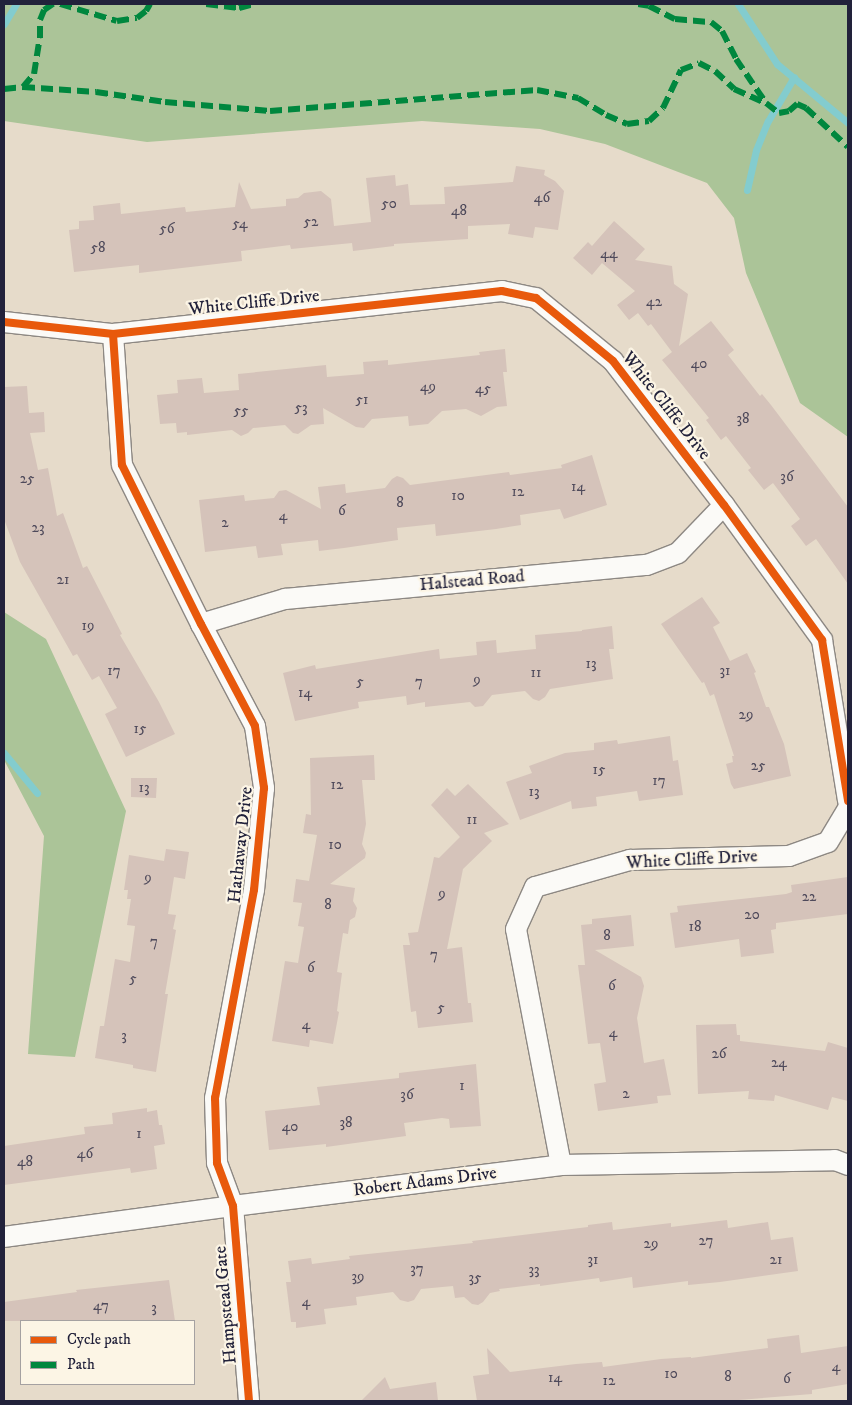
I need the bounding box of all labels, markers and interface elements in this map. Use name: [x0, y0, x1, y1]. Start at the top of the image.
house number: 46: [534, 189, 550, 207]
house number: 50: [381, 195, 397, 213]
house number: 48: [451, 202, 467, 220]
house number: 52: [304, 213, 318, 231]
house number: 54: [232, 215, 248, 233]
house number: 56: [159, 220, 175, 238]
house number: 58: [91, 239, 105, 257]
house number: 44: [600, 245, 618, 263]
street label: White Cliffe Drive: [187, 285, 321, 321]
house number: 42: [646, 293, 662, 311]
street label: White Cliffe Drive: [617, 348, 715, 464]
house number: 40: [691, 355, 707, 373]
house number: 49: [420, 378, 436, 396]
house number: 45: [475, 380, 491, 398]
house number: 51: [356, 391, 368, 409]
house number: 53: [294, 399, 308, 417]
house number: 55: [234, 402, 248, 420]
house number: 38: [736, 410, 750, 428]
house number: 36: [780, 468, 794, 486]
house number: 25: [20, 470, 34, 488]
house number: 14: [571, 478, 585, 496]
house number: 12: [512, 483, 524, 501]
house number: 10: [451, 487, 465, 505]
house number: 8: [396, 494, 404, 512]
house number: 6: [338, 502, 346, 520]
house number: 4: [279, 507, 287, 525]
house number: 2: [221, 514, 229, 532]
house number: 23: [32, 519, 44, 537]
street label: Halstead Road: [419, 566, 525, 596]
house number: 21: [57, 571, 69, 589]
house number: 19: [82, 617, 94, 635]
house number: 13: [585, 655, 597, 673]
house number: 17: [107, 662, 121, 680]
house number: 31: [719, 662, 731, 680]
house number: 11: [530, 664, 542, 682]
house number: 9: [473, 671, 481, 689]
house number: 5: [356, 673, 364, 691]
house number: 7: [415, 673, 423, 691]
house number: 14: [298, 684, 312, 702]
house number: 29: [739, 706, 753, 724]
house number: 15: [134, 720, 146, 738]
house number: 25: [751, 757, 765, 775]
house number: 15: [593, 761, 605, 779]
house number: 17: [652, 772, 666, 790]
house number: 12: [331, 776, 343, 794]
house number: 13: [138, 779, 150, 797]
house number: 13: [528, 783, 540, 801]
street label: Hathaway Drive: [224, 786, 258, 904]
house number: 11: [466, 811, 478, 829]
house number: 10: [328, 836, 342, 854]
street label: White Cliffe Drive: [626, 846, 758, 874]
house number: 9: [144, 869, 152, 887]
house number: 9: [438, 885, 446, 903]
house number: 22: [802, 888, 816, 906]
house number: 8: [324, 896, 332, 914]
house number: 20: [744, 906, 760, 924]
house number: 18: [688, 918, 702, 936]
house number: 8: [603, 927, 611, 945]
house number: 7: [150, 933, 158, 951]
house number: 7: [430, 946, 438, 964]
house number: 6: [307, 959, 315, 977]
house number: 5: [129, 970, 137, 988]
house number: 6: [608, 977, 616, 995]
house number: 5: [437, 999, 445, 1017]
house number: 4: [302, 1016, 310, 1034]
house number: 4: [609, 1024, 617, 1042]
house number: 3: [121, 1027, 127, 1045]
house number: 26: [711, 1045, 727, 1063]
house number: 24: [771, 1054, 787, 1072]
house number: 1: [459, 1077, 465, 1095]
house number: 2: [622, 1085, 630, 1103]
house number: 36: [400, 1086, 414, 1104]
house number: 38: [339, 1114, 353, 1132]
house number: 40: [282, 1118, 298, 1136]
house number: 1: [136, 1125, 142, 1143]
house number: 46: [77, 1145, 93, 1163]
house number: 48: [17, 1153, 33, 1171]
street label: Robert Adams Drive: [352, 1162, 498, 1202]
house number: 27: [699, 1232, 713, 1250]
house number: 29: [644, 1235, 658, 1253]
street label: Hampstead Gate: [210, 1245, 242, 1365]
house number: 31: [587, 1251, 599, 1269]
house number: 21: [770, 1251, 782, 1269]
house number: 37: [410, 1260, 424, 1278]
house number: 33: [528, 1261, 540, 1279]
house number: 39: [351, 1268, 365, 1286]
house number: 35: [468, 1269, 482, 1287]
house number: 4: [302, 1293, 310, 1311]
house number: 47: [93, 1297, 109, 1315]
house number: 3: [151, 1299, 157, 1317]
legend: [20, 1320, 195, 1385]
text: Cycle path: [67, 1330, 131, 1349]
text: Path: [67, 1355, 95, 1374]
house number: 4: [832, 1358, 840, 1376]
house number: 10: [664, 1365, 678, 1383]
house number: 8: [724, 1368, 732, 1386]
house number: 14: [548, 1369, 562, 1387]
house number: 6: [783, 1370, 791, 1388]
house number: 12: [603, 1372, 615, 1390]

